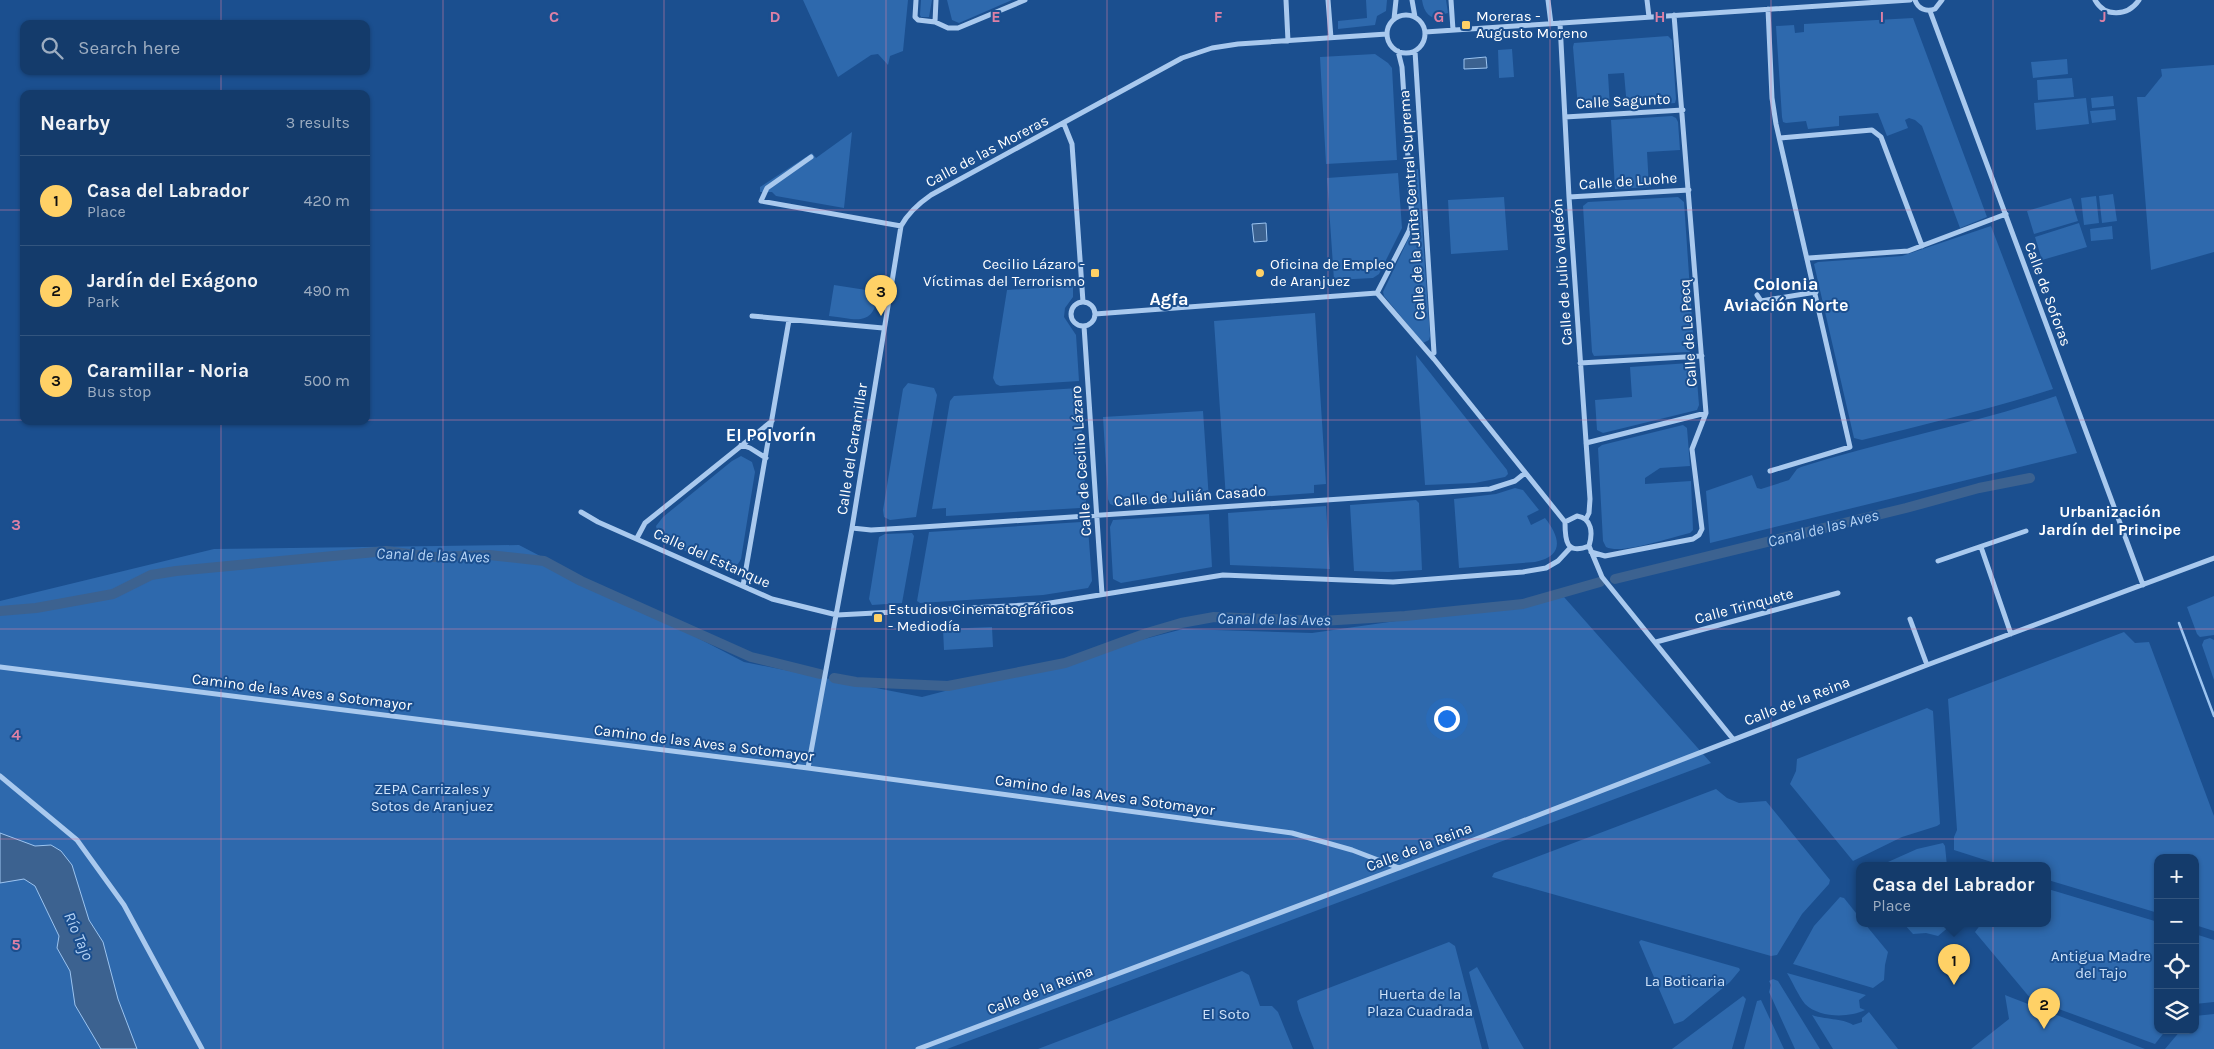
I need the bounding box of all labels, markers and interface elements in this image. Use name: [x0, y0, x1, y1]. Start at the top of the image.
text: C: [549, 7, 559, 26]
text: D: [770, 7, 781, 26]
text: E: [991, 7, 1001, 26]
text: F: [1214, 7, 1223, 26]
text: G: [1434, 7, 1444, 26]
place label: Moreras - Augusto Moreno: [1476, 7, 1588, 42]
text: H: [1654, 7, 1666, 26]
text: I: [1880, 7, 1884, 26]
text: J: [2099, 7, 2107, 26]
marker: Moreras - Augusto Moreno: [1460, 19, 1472, 31]
search box: [20, 20, 370, 75]
icon: search: [38, 34, 66, 62]
text: Search here: [78, 37, 180, 59]
street label: Calle de la Junta Central Suprema: [1395, 89, 1429, 321]
street label: Calle Sagunto: [1575, 90, 1671, 112]
text: Nearby: [40, 111, 110, 135]
street label: Calle de las Moreras: [922, 111, 1052, 191]
text: 3 results: [286, 113, 350, 132]
street label: Calle de Luohe: [1578, 169, 1678, 193]
text: Casa del Labrador: [87, 180, 249, 202]
text: 1: [53, 191, 59, 210]
text: 420 m: [304, 191, 350, 210]
street label: Calle de Julio Valdeón: [1548, 198, 1576, 346]
text: Place: [87, 202, 126, 221]
street label: Calle de Soforas: [2021, 240, 2075, 348]
place label: Cecilio Lázaro - Víctimas del Terrorismo: [923, 255, 1085, 290]
place label: Oficina de Empleo de Aranjuez: [1270, 255, 1394, 290]
marker: Cecilio Lázaro - Víctimas del Terrorismo: [1089, 267, 1101, 279]
marker: Oficina de Empleo de Aranjuez: [1254, 267, 1266, 279]
text: Jardín del Exágono: [87, 270, 258, 292]
district label: Colonia Aviación Norte: [1724, 273, 1848, 316]
pin: 3: [865, 275, 897, 316]
street label: Calle de Le Pecq: [1675, 278, 1701, 388]
text: 2: [51, 281, 61, 300]
text: 490 m: [304, 281, 350, 300]
district label: Agfa: [1150, 288, 1188, 310]
text: Park: [87, 292, 119, 311]
text: Caramillar - Noria: [87, 360, 249, 382]
text: 3: [51, 371, 61, 390]
text: 500 m: [303, 371, 350, 390]
street label: Calle del Caramillar: [833, 381, 871, 516]
text: Bus stop: [87, 382, 151, 401]
street label: Calle de Cecilio Lázaro: [1067, 385, 1095, 537]
district label: El Polvorín: [726, 424, 816, 446]
street label: Calle de Julián Casado: [1113, 482, 1267, 510]
district label: Urbanización Jardín del Principe: [2039, 502, 2181, 539]
water label: Canal de las Aves: [1766, 505, 1881, 551]
text: 3: [11, 515, 21, 534]
street label: Calle del Estanque: [651, 524, 773, 592]
water label: Canal de las Aves: [376, 544, 491, 566]
street label: Calle Trinquete: [1693, 584, 1795, 628]
place label: Estudios Cinematográficos - Mediodía: [888, 600, 1074, 635]
water label: Canal de las Aves: [1217, 609, 1331, 629]
marker: Estudios Cinematográficos - Mediodía: [872, 612, 884, 624]
street label: Camino de las Aves a Sotomayor: [191, 670, 414, 715]
street label: Calle de la Reina: [1742, 673, 1852, 729]
your location: [1434, 706, 1460, 732]
street label: Camino de las Aves a Sotomayor: [593, 721, 816, 766]
text: 4: [11, 725, 21, 744]
street label: Camino de las Aves a Sotomayor: [994, 771, 1217, 819]
park label: ZEPA Carrizales y Sotos de Aranjuez: [371, 780, 493, 815]
street label: Calle de la Reina: [1364, 819, 1474, 875]
map controls: [2154, 854, 2199, 1034]
button: +: [2154, 854, 2199, 899]
popup: [1856, 862, 2051, 927]
text: Casa del Labrador: [1872, 874, 2035, 896]
text: Place: [1872, 896, 1911, 915]
button: −: [2154, 899, 2199, 944]
water label: Río Tajo: [60, 909, 98, 963]
text: 5: [11, 935, 21, 954]
pin: 1: [1938, 944, 1970, 985]
button: locate: [2154, 944, 2199, 989]
park label: Antigua Madre del Tajo: [2051, 947, 2151, 982]
street label: Calle de la Reina: [985, 962, 1095, 1018]
park label: La Boticaria: [1645, 972, 1725, 990]
park label: Huerta de la Plaza Cuadrada: [1367, 985, 1473, 1020]
pin: 2: [2028, 988, 2060, 1029]
button: layers: [2154, 989, 2199, 1034]
park label: El Soto: [1202, 1005, 1250, 1023]

